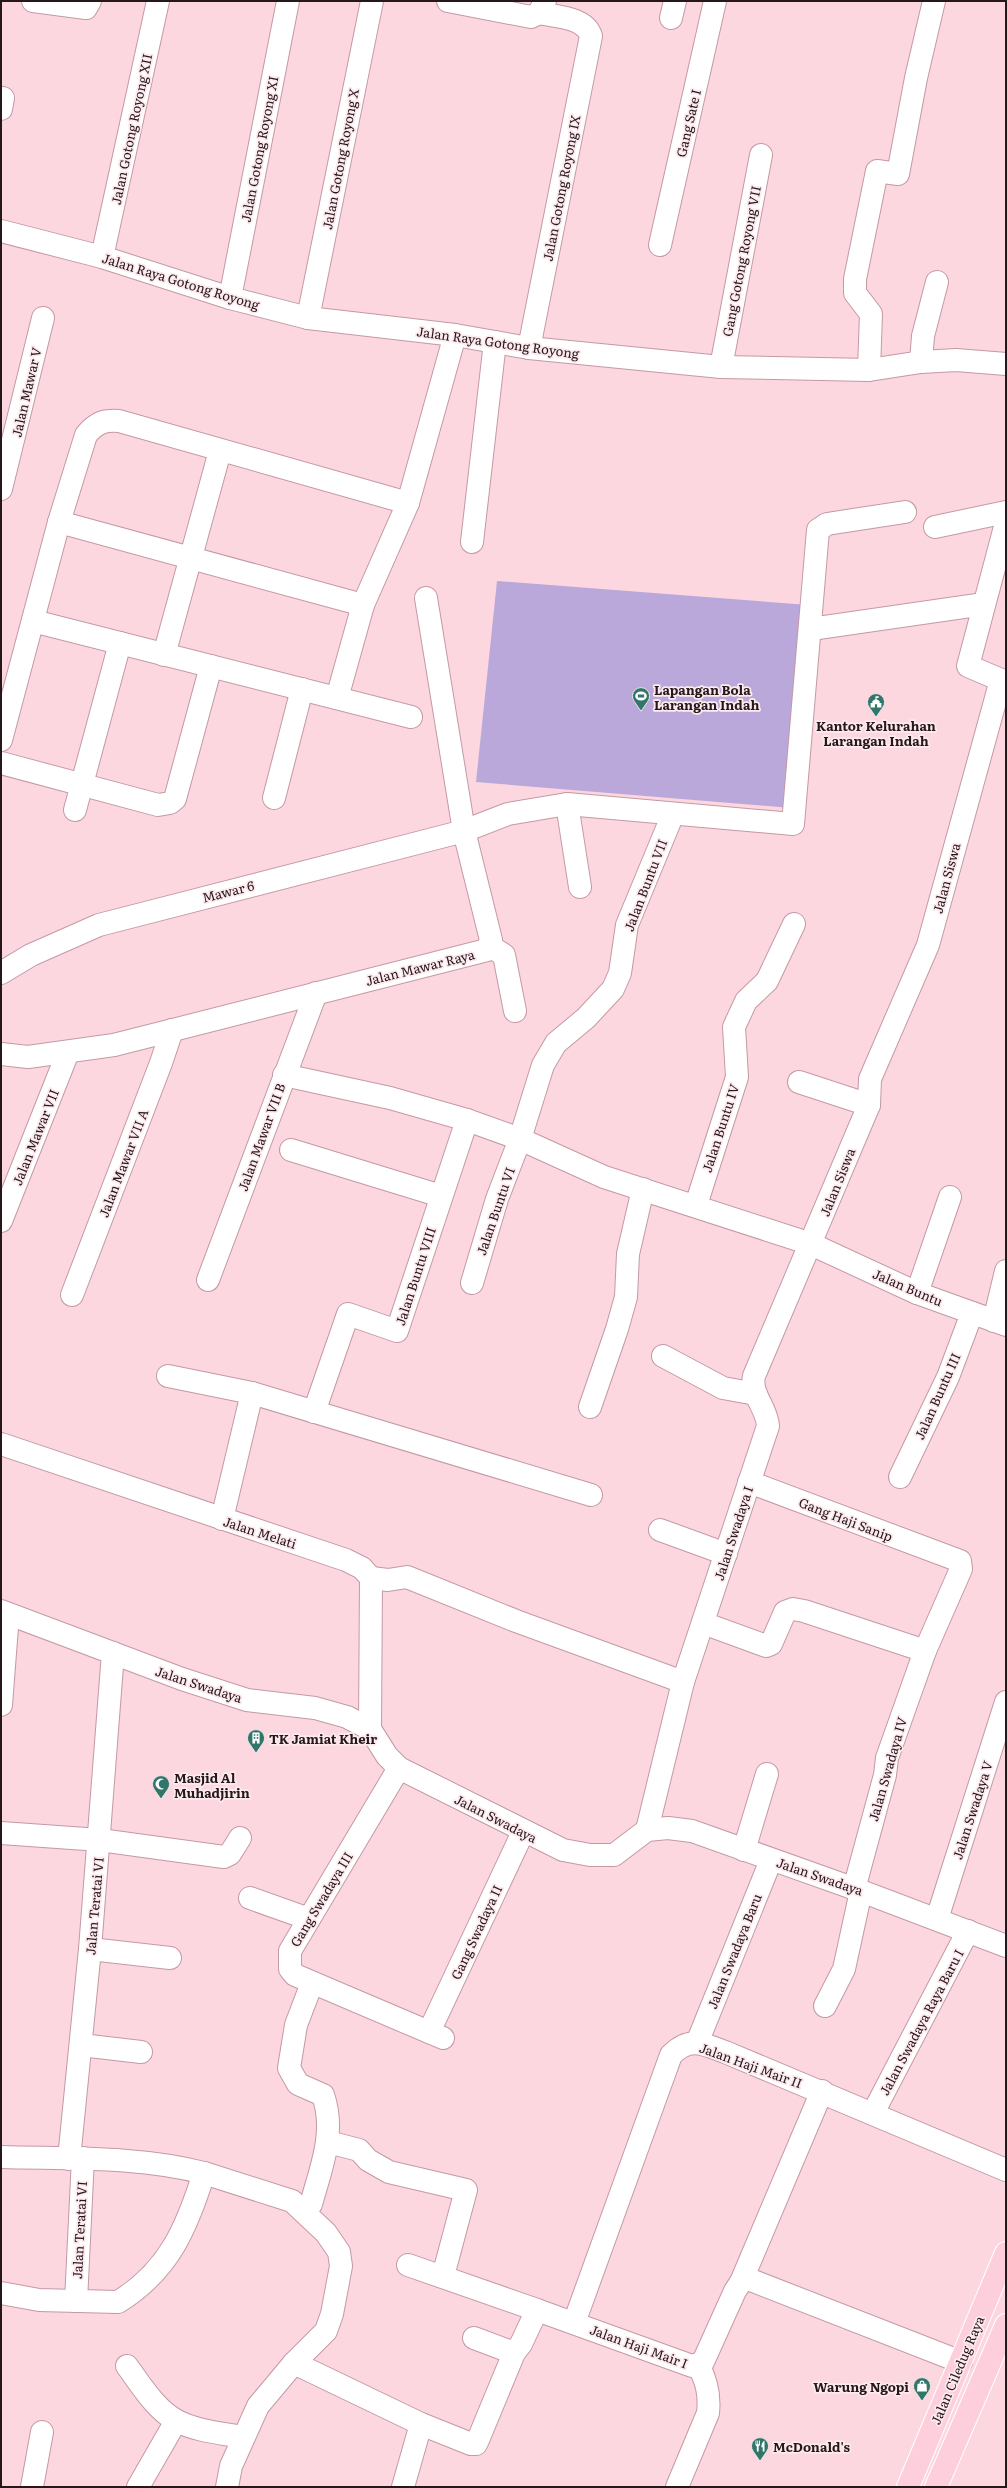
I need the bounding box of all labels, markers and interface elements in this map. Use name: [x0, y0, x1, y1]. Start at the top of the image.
street label: Jalan Gotong Royong XII: [106, 52, 156, 206]
street label: Jalan Gotong Royong XI: [235, 74, 283, 224]
street label: Jalan Gotong Royong X: [317, 87, 363, 231]
street label: Gang Sate I: [671, 87, 705, 159]
street label: Jalan Gotong Royong IX: [537, 113, 585, 263]
street label: Gang Gotong Royong VII: [717, 184, 765, 338]
street label: Jalan Raya Gotong Royong: [100, 248, 263, 314]
street label: Jalan Raya Gotong Royong: [416, 321, 581, 363]
street label: Jalan Mawar V: [6, 345, 46, 439]
place label: Lapangan Bola Larangan Indah: [654, 680, 759, 714]
sports icon: Lapangan Bola Larangan Indah: [631, 686, 651, 711]
public building icon: Kantor Kelurahan Larangan Indah: [866, 692, 886, 717]
place label: Kantor Kelurahan Larangan Indah: [816, 716, 936, 750]
street label: Jalan Buntu VII: [619, 836, 671, 934]
street label: Jalan Siswa: [927, 841, 965, 915]
street label: Mawar 6: [200, 875, 256, 907]
street label: Jalan Mawar Raya: [363, 944, 477, 990]
street label: Jalan Mawar VII B: [233, 1080, 289, 1194]
street label: Jalan Buntu IV: [697, 1081, 743, 1175]
street label: Jalan Mawar VII: [7, 1086, 63, 1188]
street label: Jalan Mawar VII A: [94, 1106, 153, 1220]
street label: Jalan Siswa: [815, 1145, 859, 1219]
street label: Jalan Buntu VI: [471, 1164, 519, 1258]
street label: Jalan Buntu VIII: [390, 1224, 440, 1328]
street label: Jalan Buntu: [870, 1264, 946, 1310]
street label: Jalan Buntu III: [909, 1350, 965, 1442]
street label: Jalan Swadaya I: [709, 1483, 757, 1583]
street label: Gang Haji Sanip: [796, 1492, 896, 1546]
street label: Jalan Melati: [221, 1511, 300, 1553]
street label: Jalan Swadaya: [153, 1661, 245, 1707]
street label: Jalan Swadaya IV: [863, 1714, 911, 1823]
building icon: TK Jamiat Kheir: [246, 1728, 266, 1753]
place label: TK Jamiat Kheir: [269, 1729, 377, 1748]
street label: Jalan Swadaya V: [947, 1758, 997, 1862]
place label: Masjid Al Muhadjirin: [174, 1768, 250, 1802]
mosque icon: Masjid Al Muhadjirin: [151, 1774, 171, 1799]
street label: Jalan Swadaya: [451, 1789, 541, 1847]
street label: Gang Swadaya III: [285, 1848, 357, 1950]
street label: Jalan Swadaya: [774, 1852, 866, 1900]
street label: Jalan Teratai VI: [80, 1856, 108, 1956]
street label: Gang Swadaya II: [446, 1882, 506, 1982]
street label: Jalan Swadaya Baru: [702, 1891, 766, 2011]
street label: Jalan Swadaya Raya Baru I: [874, 1946, 968, 2098]
street label: Jalan Haji Mair II: [697, 2038, 805, 2092]
street label: Jalan Teratai VI: [67, 2180, 91, 2280]
street label: Jalan Ciledug Raya: [926, 2313, 988, 2427]
street label: Jalan Haji Mair I: [587, 2319, 691, 2373]
shop icon: Warung Ngopi: [912, 2376, 932, 2401]
place label: Warung Ngopi: [813, 2377, 909, 2396]
restaurant icon: McDonald's: [750, 2436, 770, 2461]
place label: McDonald's: [773, 2437, 850, 2456]

